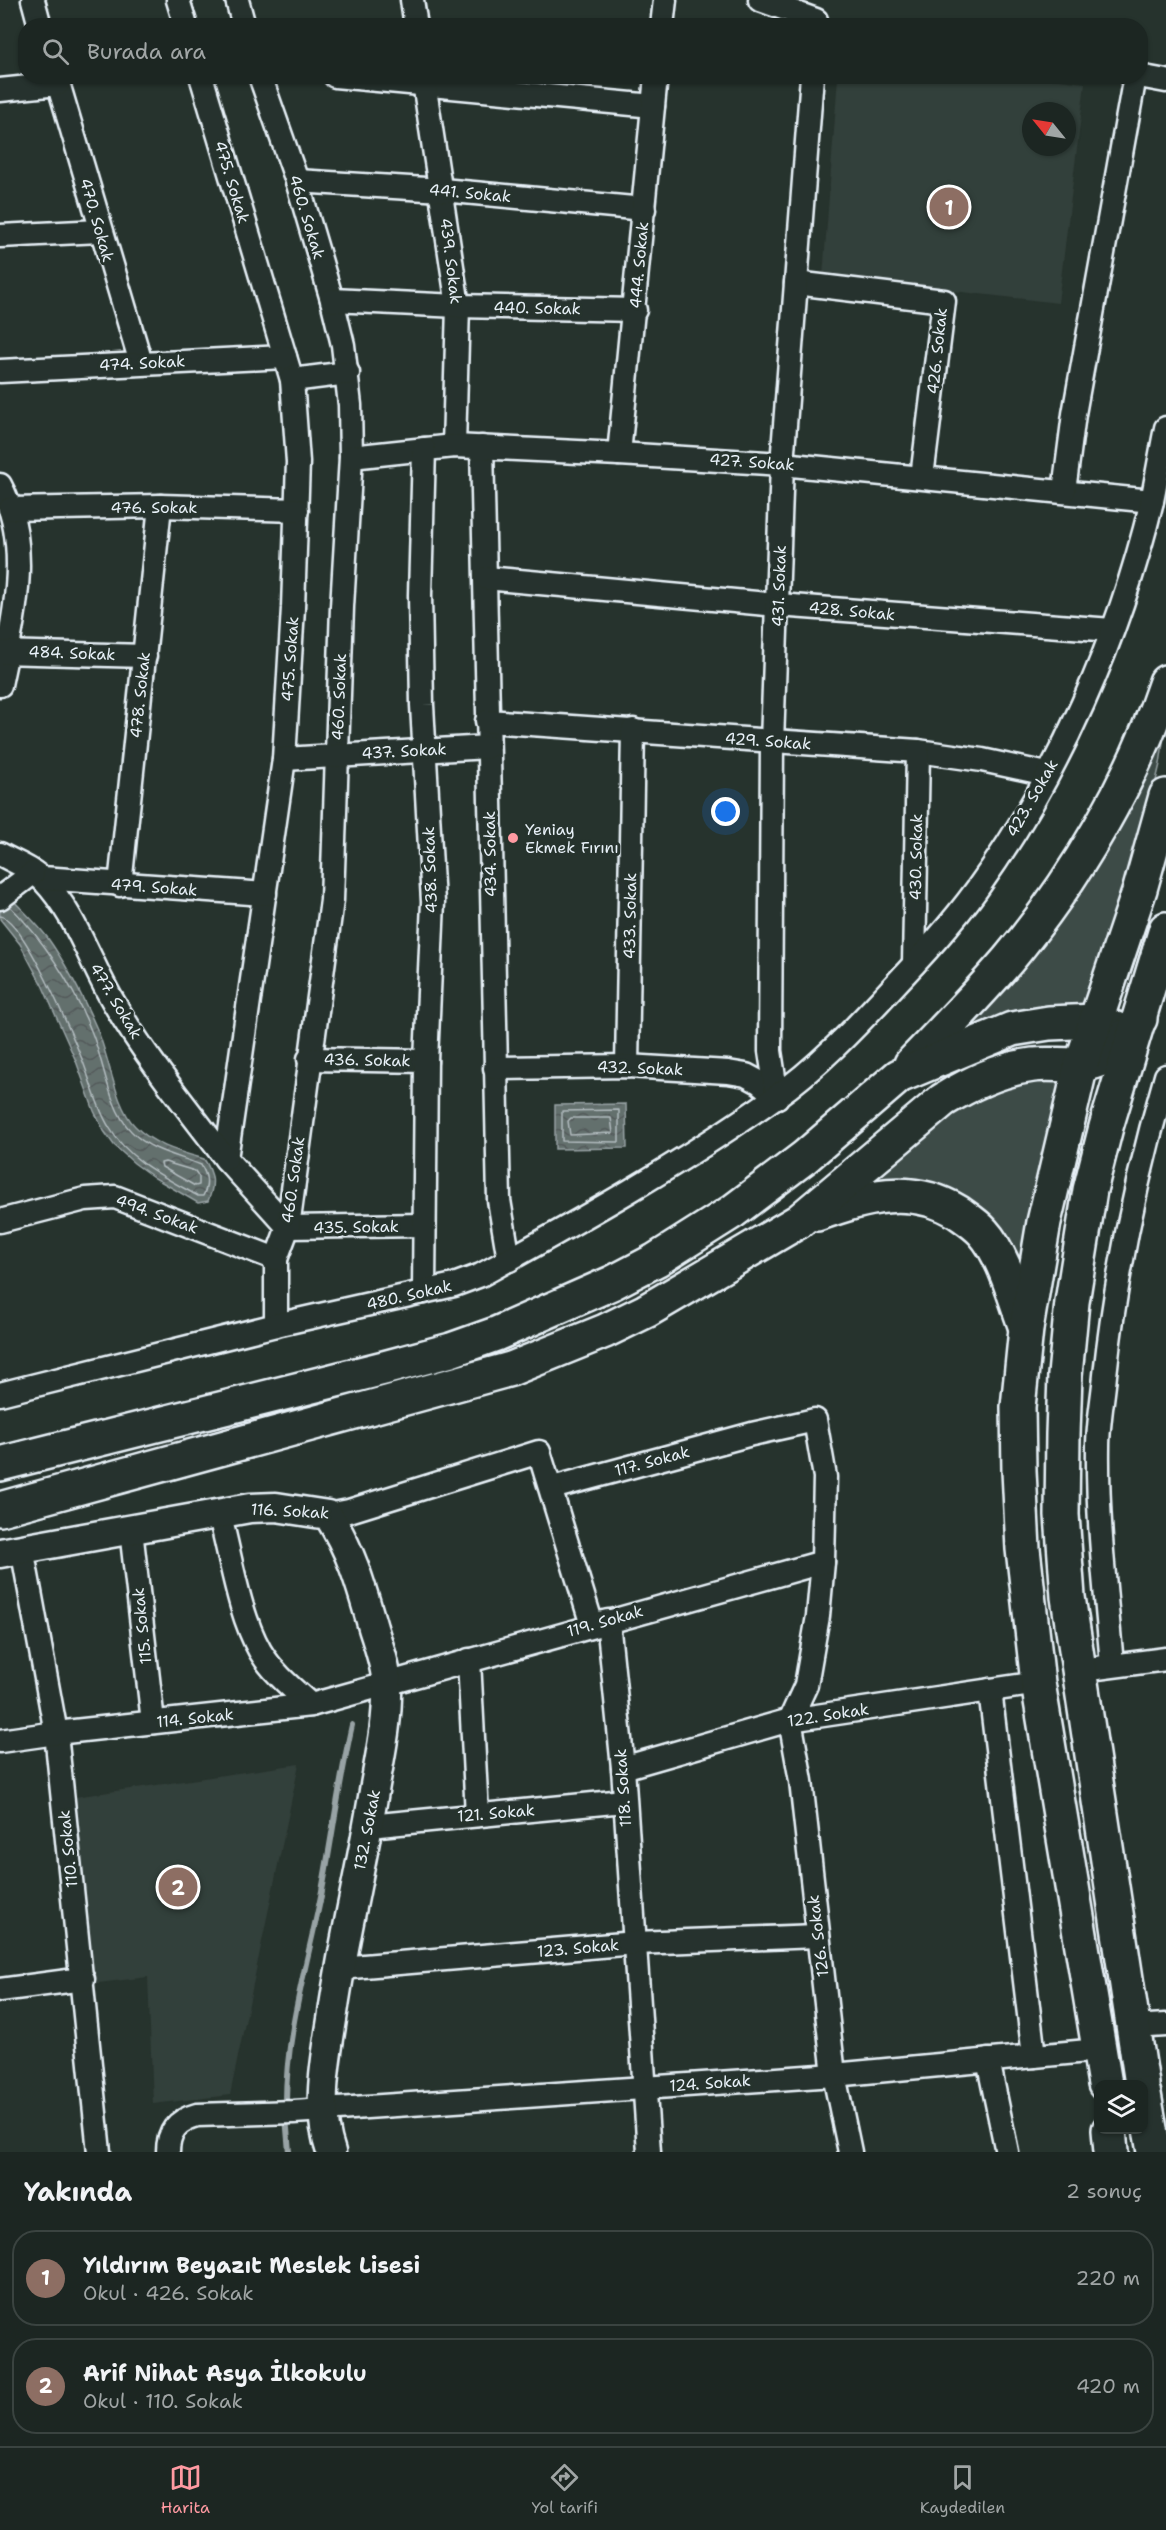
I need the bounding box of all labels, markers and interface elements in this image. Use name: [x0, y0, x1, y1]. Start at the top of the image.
search box: [18, 18, 1148, 84]
icon: search: [39, 35, 72, 68]
text: Burada ara: [87, 37, 206, 66]
north arrow: [1022, 102, 1076, 156]
street label: 475. Sokak: [209, 138, 255, 226]
street label: 460. Sokak: [284, 172, 330, 262]
street label: 470. Sokak: [75, 175, 119, 265]
street label: 441. Sokak: [428, 179, 512, 207]
pin: 1: [930, 184, 968, 230]
street label: 439. Sokak: [435, 217, 467, 305]
street label: 444. Sokak: [625, 221, 653, 309]
street label: 440. Sokak: [493, 297, 581, 319]
street label: 426. Sokak: [922, 307, 952, 395]
street label: 474. Sokak: [98, 350, 186, 376]
street label: 427. Sokak: [709, 449, 795, 475]
street label: 476. Sokak: [111, 497, 197, 518]
street label: 431. Sokak: [767, 545, 791, 627]
street label: 428. Sokak: [808, 597, 896, 625]
street label: 475. Sokak: [277, 616, 303, 702]
street label: 484. Sokak: [28, 641, 116, 665]
street label: 478. Sokak: [125, 651, 155, 739]
street label: 460. Sokak: [327, 653, 351, 741]
street label: 429. Sokak: [724, 728, 812, 754]
street label: 437. Sokak: [361, 738, 447, 764]
street label: 423. Sokak: [1001, 755, 1063, 841]
your location: [711, 797, 740, 826]
street label: 434. Sokak: [479, 811, 501, 897]
street label: 430. Sokak: [905, 813, 927, 901]
place label: Yeniay Ekmek Fırını: [525, 819, 619, 858]
street label: 438. Sokak: [418, 826, 442, 914]
marker: Yeniay Ekmek Fırını: [506, 831, 520, 845]
street label: 479. Sokak: [110, 873, 198, 901]
street label: 433. Sokak: [619, 873, 641, 959]
street label: 477. Sokak: [85, 959, 147, 1043]
street label: 436. Sokak: [323, 1049, 411, 1071]
street label: 432. Sokak: [596, 1056, 684, 1080]
street label: 460. Sokak: [277, 1135, 309, 1225]
street label: 494. Sokak: [113, 1189, 201, 1239]
street label: 435. Sokak: [313, 1216, 399, 1238]
street label: 480. Sokak: [364, 1275, 454, 1315]
street label: 117. Sokak: [612, 1441, 692, 1481]
street label: 116. Sokak: [250, 1498, 330, 1524]
street label: 115. Sokak: [128, 1586, 156, 1666]
street label: 119. Sokak: [564, 1600, 646, 1642]
street label: 122. Sokak: [786, 1698, 870, 1732]
street label: 114. Sokak: [155, 1703, 235, 1733]
street label: 118. Sokak: [610, 1748, 636, 1828]
street label: 132. Sokak: [349, 1788, 385, 1872]
street label: 121. Sokak: [456, 1799, 536, 1827]
street label: 110. Sokak: [53, 1809, 83, 1889]
pin: 2: [158, 1864, 198, 1910]
street label: 126. Sokak: [803, 1894, 833, 1978]
street label: 123. Sokak: [536, 1934, 620, 1962]
street label: 124. Sokak: [669, 2070, 751, 2096]
map controls: [1094, 2080, 1148, 2134]
button: layers: [1094, 2080, 1148, 2134]
text: Yakında: [24, 2174, 132, 2209]
text: 2 sonuç: [1066, 2178, 1142, 2204]
text: Yıldırım Beyazıt Meslek Lisesi: [83, 2251, 420, 2280]
text: 1: [41, 2265, 50, 2291]
text: 220 m: [1076, 2265, 1140, 2291]
text: Okul · 426. Sokak: [83, 2280, 254, 2306]
text: Arif Nihat Asya İlkokulu: [83, 2359, 367, 2388]
text: 2: [39, 2373, 53, 2399]
text: 420 m: [1076, 2373, 1140, 2399]
text: Okul · 110. Sokak: [83, 2388, 243, 2414]
tab: Harita: [161, 2461, 210, 2518]
tab: Yol tarifi: [532, 2461, 598, 2518]
tab: Kaydedilen: [920, 2461, 1005, 2518]

